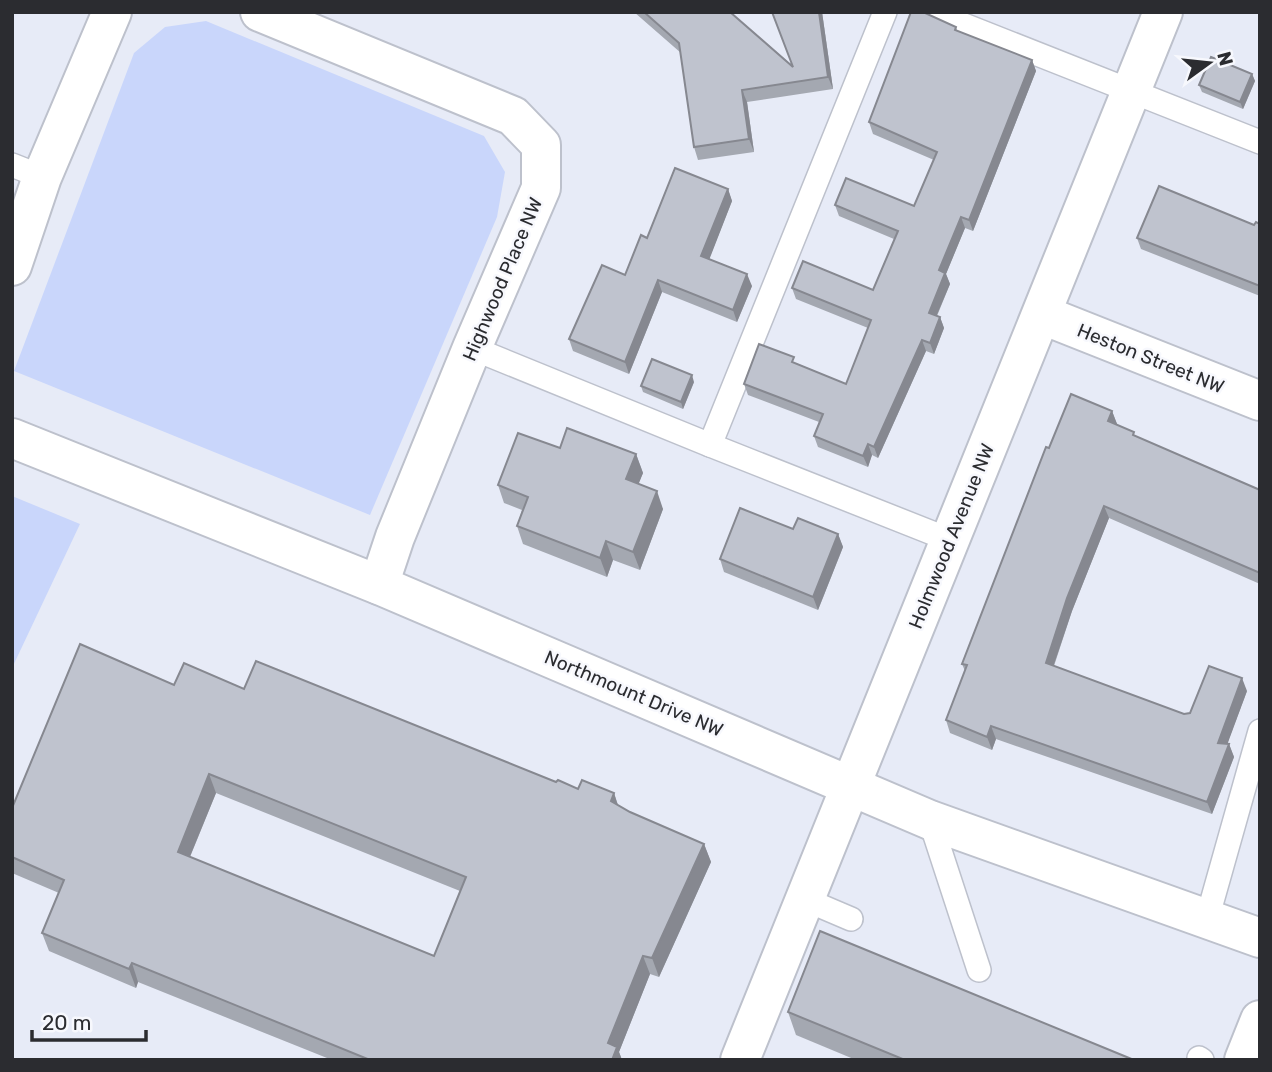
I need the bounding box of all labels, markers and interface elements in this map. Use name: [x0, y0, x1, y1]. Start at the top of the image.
north arrow: [1174, 28, 1244, 98]
text: N: [1212, 49, 1238, 68]
street label: Highwood Place NW: [458, 194, 547, 364]
street label: Heston Street NW: [1074, 319, 1228, 398]
street label: Holmwood Avenue NW: [904, 440, 999, 632]
street label: Northmount Drive NW: [541, 645, 727, 742]
scale bar: [32, 998, 145, 1042]
text: 20 m: [42, 1010, 91, 1035]

